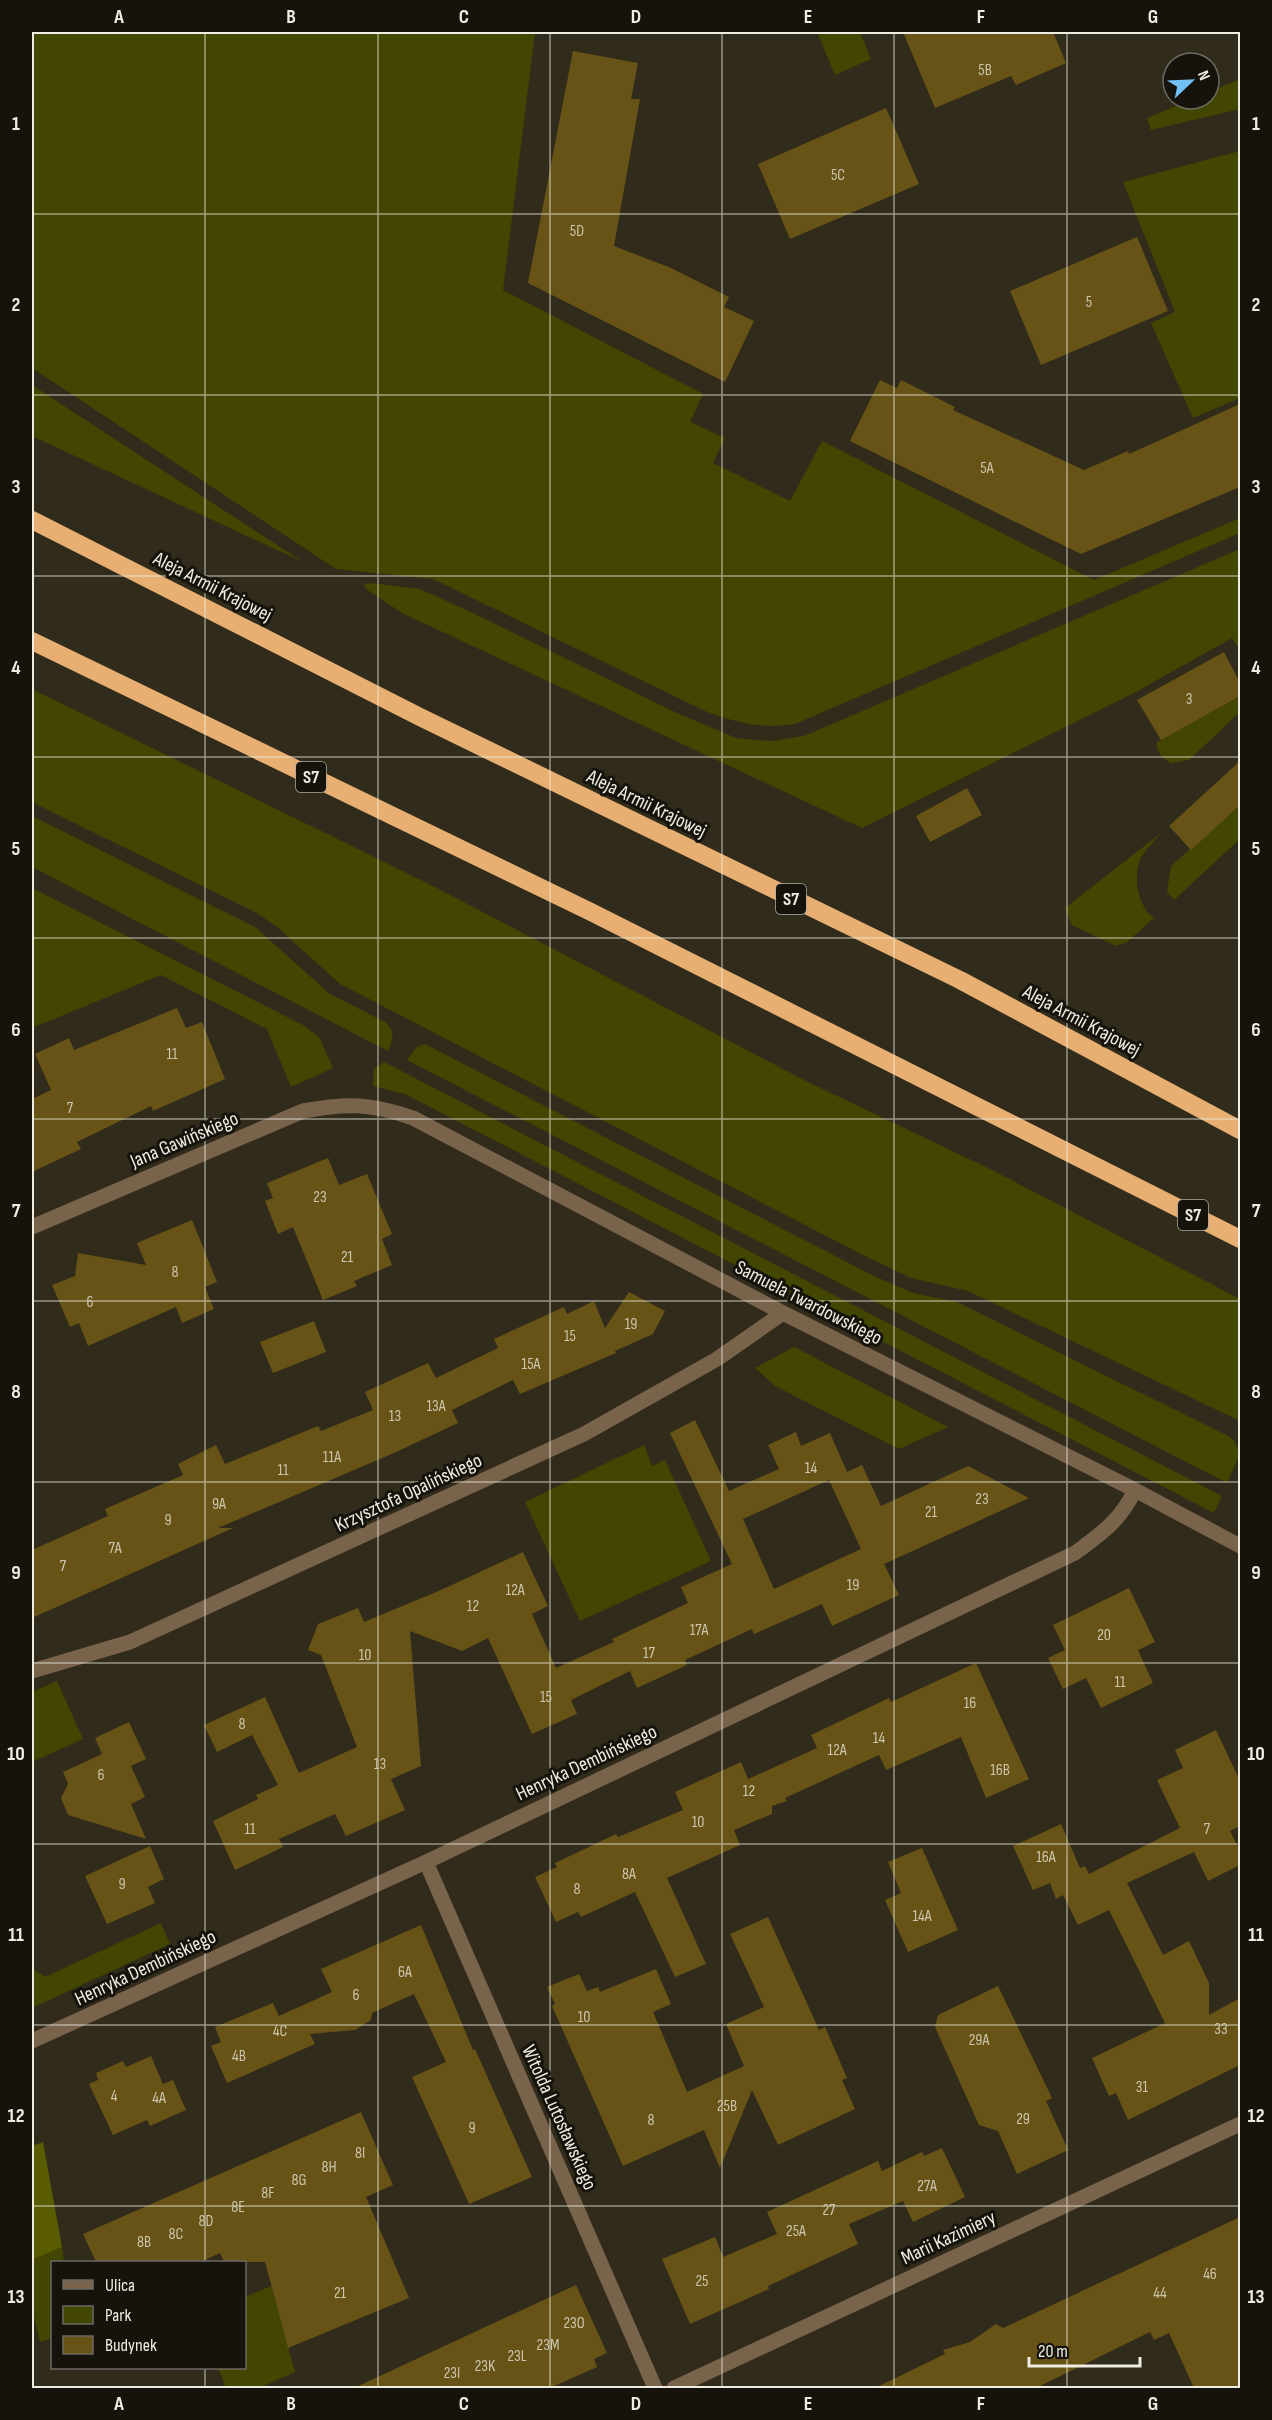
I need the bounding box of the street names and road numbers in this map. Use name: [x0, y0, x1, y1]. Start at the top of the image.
street label: Aleja Armii Krajowej: [148, 546, 276, 627]
road number: S7: [296, 762, 326, 792]
street label: Aleja Armii Krajowej: [582, 764, 710, 843]
road number: S7: [776, 884, 806, 914]
street label: Aleja Armii Krajowej: [1018, 979, 1144, 1062]
street label: Jana Gawińskiego: [126, 1106, 242, 1174]
road number: S7: [1178, 1200, 1208, 1230]
street label: Samuela Twardowskiego: [731, 1255, 886, 1350]
street label: Krzysztofa Opalińskiego: [331, 1448, 486, 1537]
street label: Henryka Dembińskiego: [512, 1720, 661, 1806]
street label: Henryka Dembińskiego: [71, 1925, 220, 2011]
street label: Witolda Lutosławskiego: [516, 2041, 602, 2194]
street label: Marii Kazimiery: [897, 2205, 1000, 2270]

